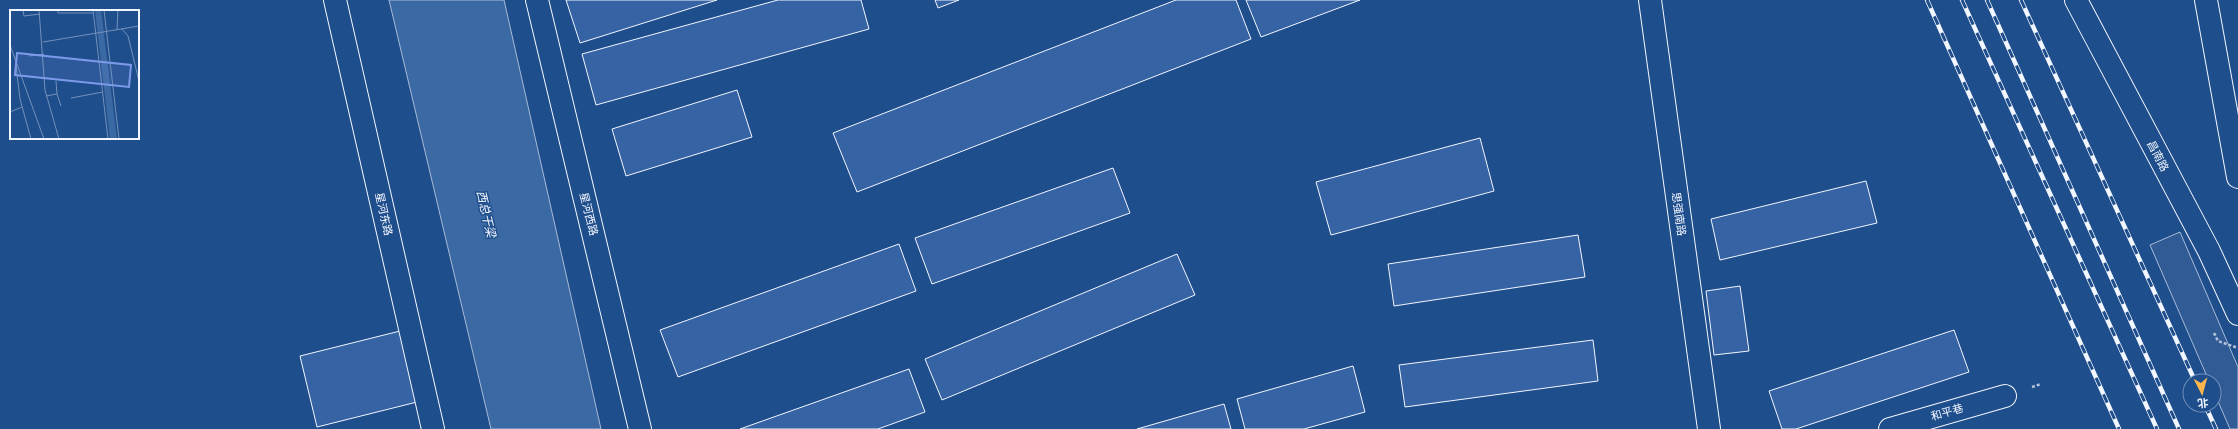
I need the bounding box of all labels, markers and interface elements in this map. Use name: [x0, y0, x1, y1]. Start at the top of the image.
inset map: [10, 10, 139, 139]
street label: 昌南路: [2145, 139, 2171, 173]
water label: 西总干梁: [474, 189, 498, 240]
street label: 星河东路: [373, 191, 395, 237]
street label: 星河西路: [578, 191, 600, 237]
street label: 思强南路: [1670, 191, 1688, 237]
north arrow: [2182, 373, 2222, 413]
text: 北: [2197, 396, 2209, 409]
street label: 和平巷: [1929, 402, 1965, 422]

